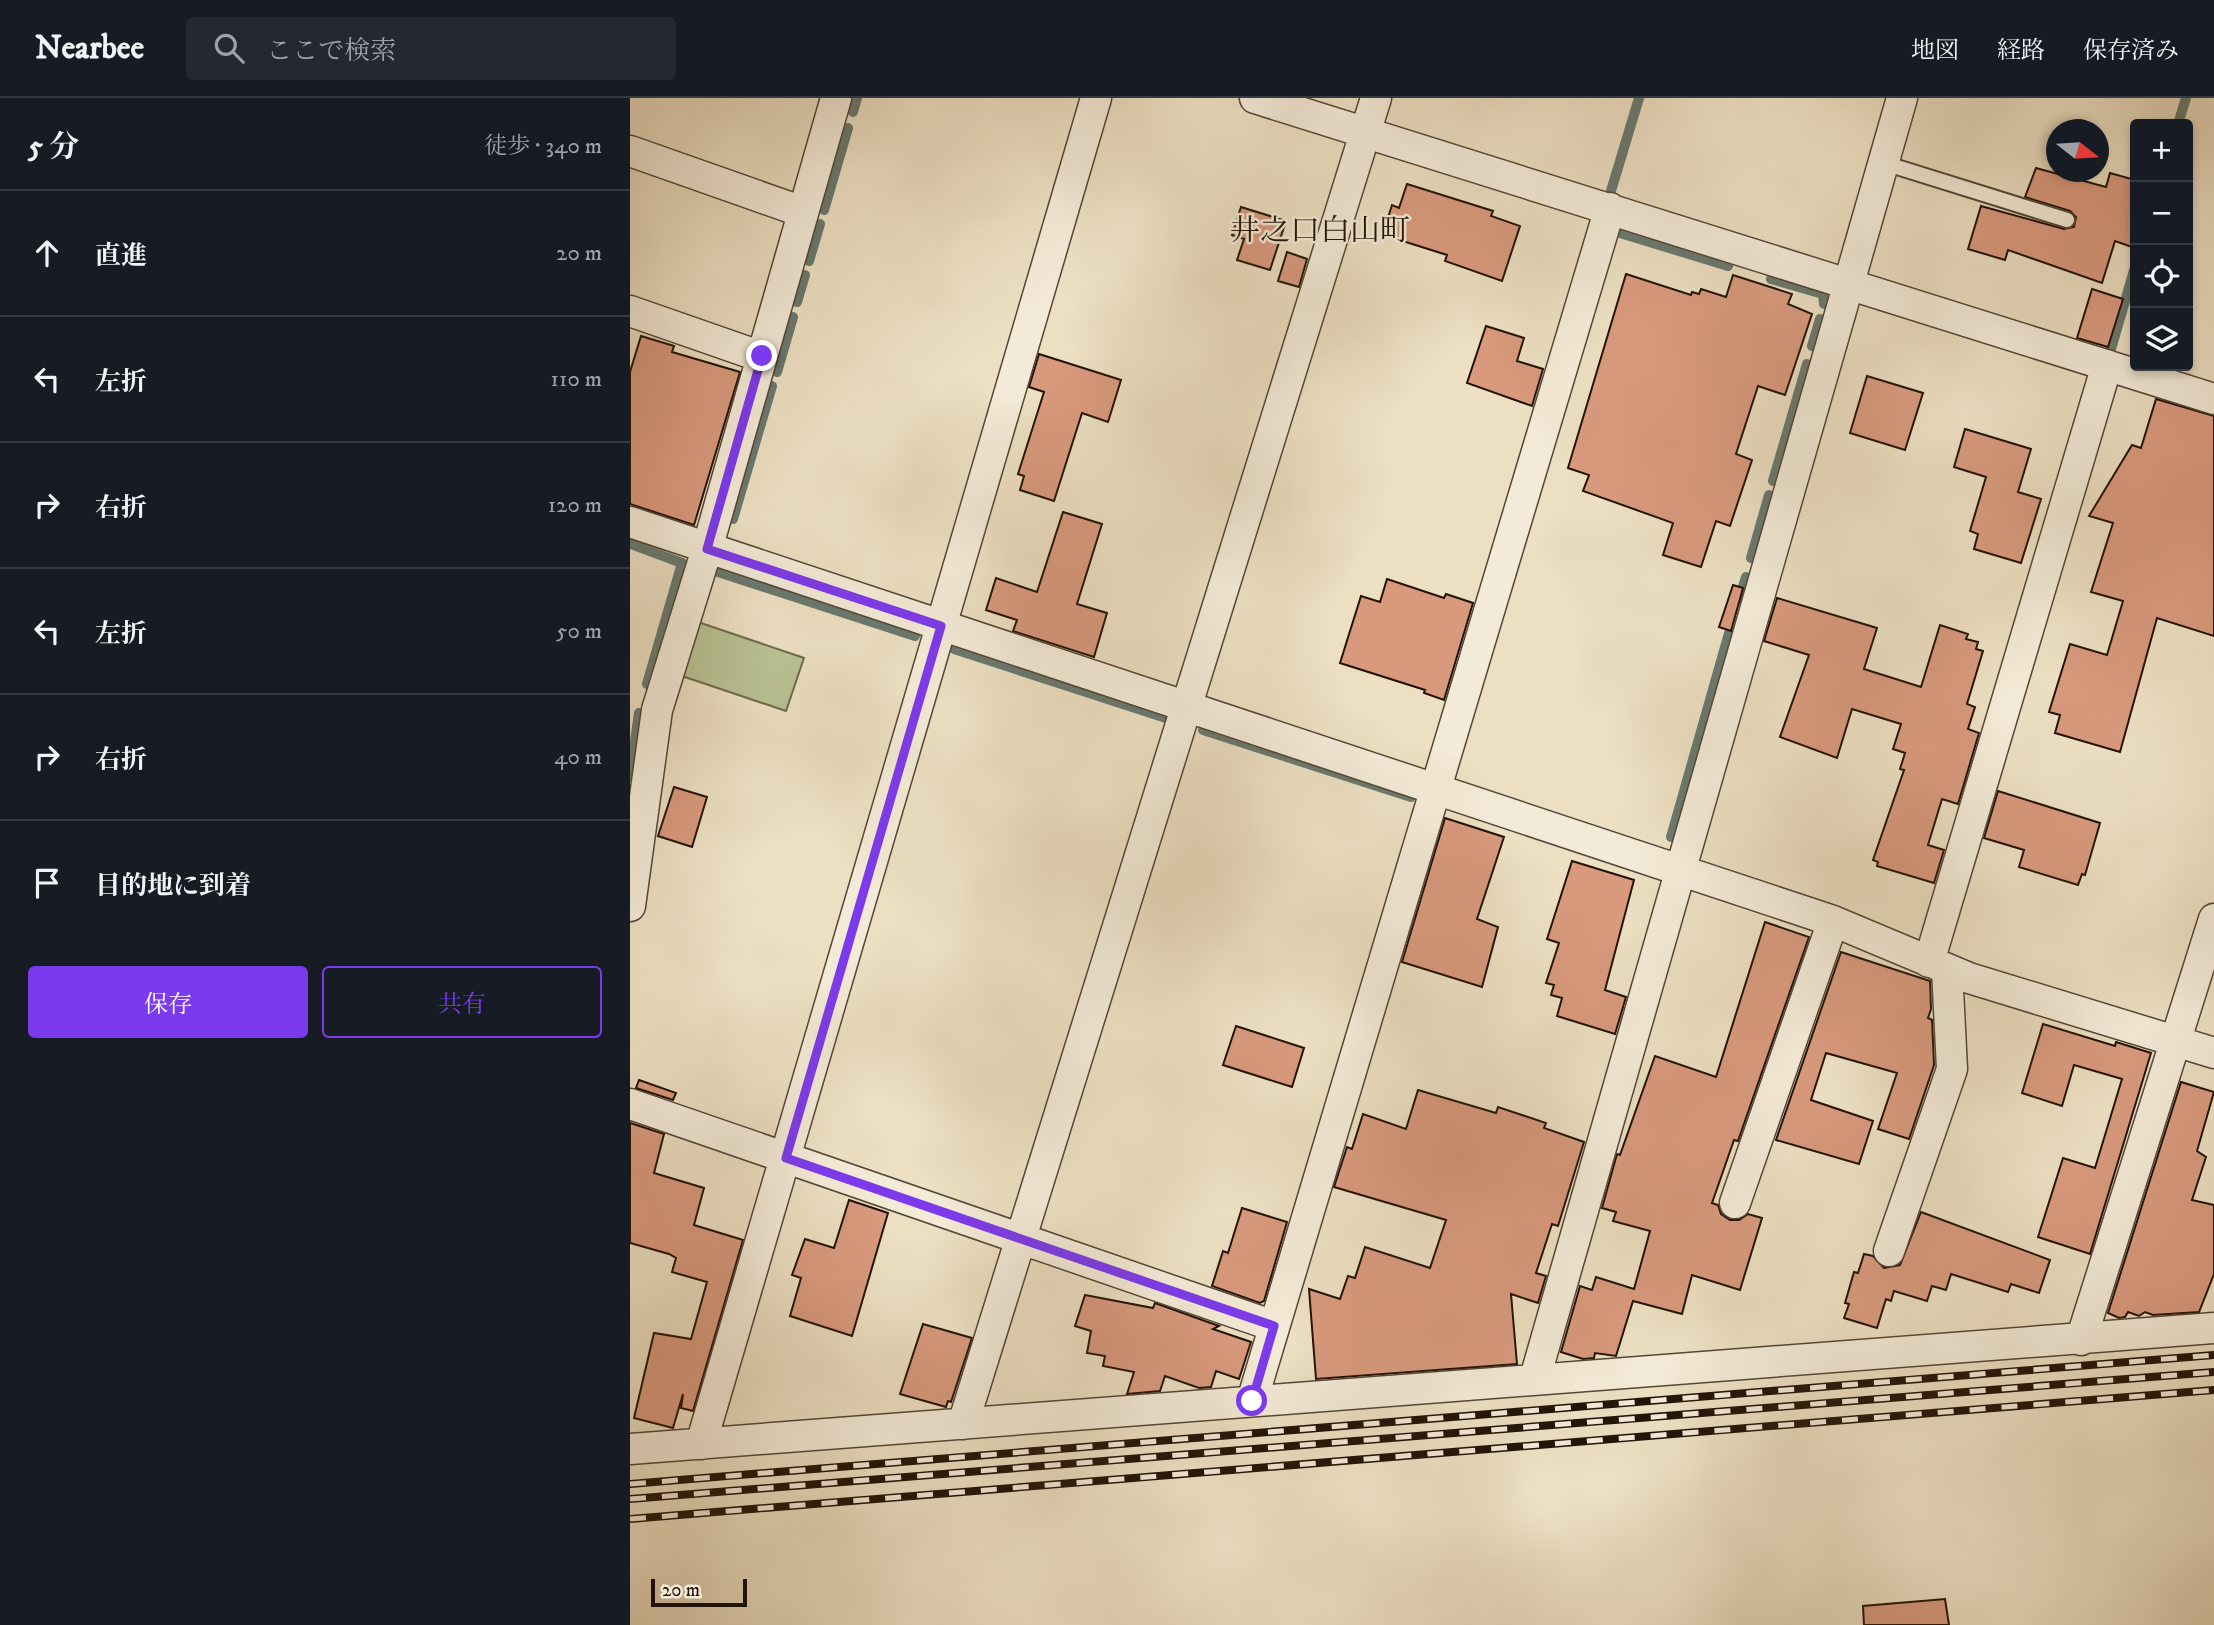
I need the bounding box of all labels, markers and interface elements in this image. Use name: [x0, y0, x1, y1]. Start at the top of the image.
search box: [186, 17, 676, 80]
text: Nearbee: [35, 28, 144, 69]
icon: search: [210, 29, 248, 67]
text: ここで検索: [266, 35, 396, 68]
text: 地図: [1911, 36, 1959, 66]
text: 経路: [1997, 36, 2045, 66]
text: 保存済み: [2083, 36, 2179, 66]
north arrow: [2046, 119, 2109, 182]
map controls: [2130, 119, 2193, 371]
button: +: [2130, 119, 2193, 182]
text: 5 分: [28, 129, 79, 166]
text: 徒歩 · 340 m: [484, 132, 602, 161]
button: −: [2130, 182, 2193, 245]
district label: 井之口白山町: [1230, 213, 1410, 250]
icon: ahead: [28, 234, 66, 272]
text: 20 m: [556, 239, 602, 268]
text: 直進: [95, 240, 147, 273]
button: locate: [2130, 245, 2193, 308]
button: layers: [2130, 308, 2193, 371]
route end: [746, 340, 777, 371]
icon: left: [28, 360, 66, 398]
text: 110 m: [551, 365, 602, 394]
text: 左折: [95, 366, 147, 399]
icon: right: [28, 486, 66, 524]
text: 120 m: [548, 491, 602, 520]
text: 右折: [95, 492, 147, 525]
icon: left: [28, 612, 66, 650]
text: 50 m: [556, 617, 602, 646]
text: 左折: [95, 618, 147, 651]
icon: right: [28, 738, 66, 776]
text: 40 m: [554, 743, 602, 772]
text: 右折: [95, 744, 147, 777]
icon: arrive: [28, 864, 66, 902]
text: 目的地に到着: [95, 870, 251, 903]
button: 保存: [28, 966, 308, 1038]
button: 共有: [322, 966, 602, 1038]
route start: [1236, 1385, 1267, 1416]
scale bar: [651, 1576, 747, 1608]
text: 20 m: [662, 1579, 700, 1602]

